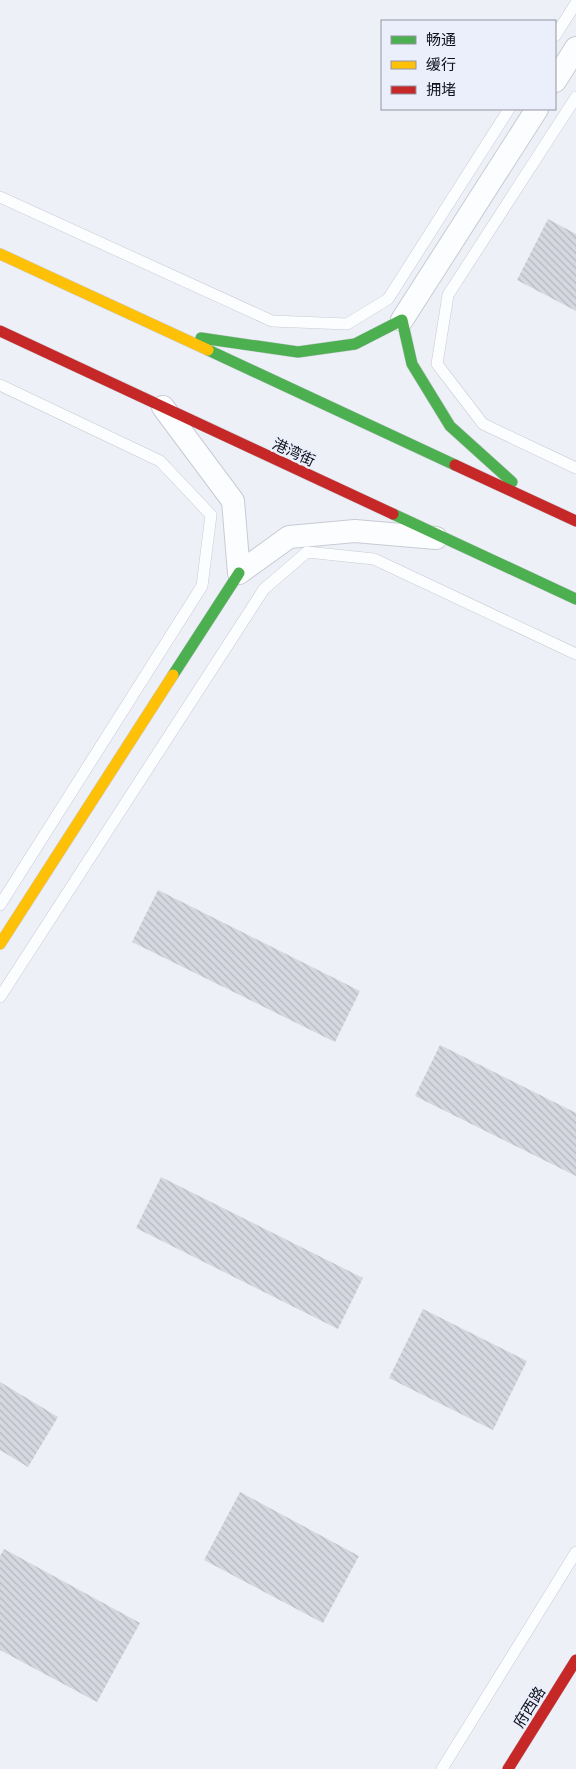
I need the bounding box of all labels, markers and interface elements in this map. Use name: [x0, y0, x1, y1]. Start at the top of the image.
legend: [381, 20, 556, 110]
text: 畅通: [426, 30, 456, 49]
text: 缓行: [426, 55, 456, 74]
text: 拥堵: [426, 80, 456, 99]
street label: 港湾街: [270, 434, 318, 470]
street label: 府西路: [509, 1683, 549, 1731]

